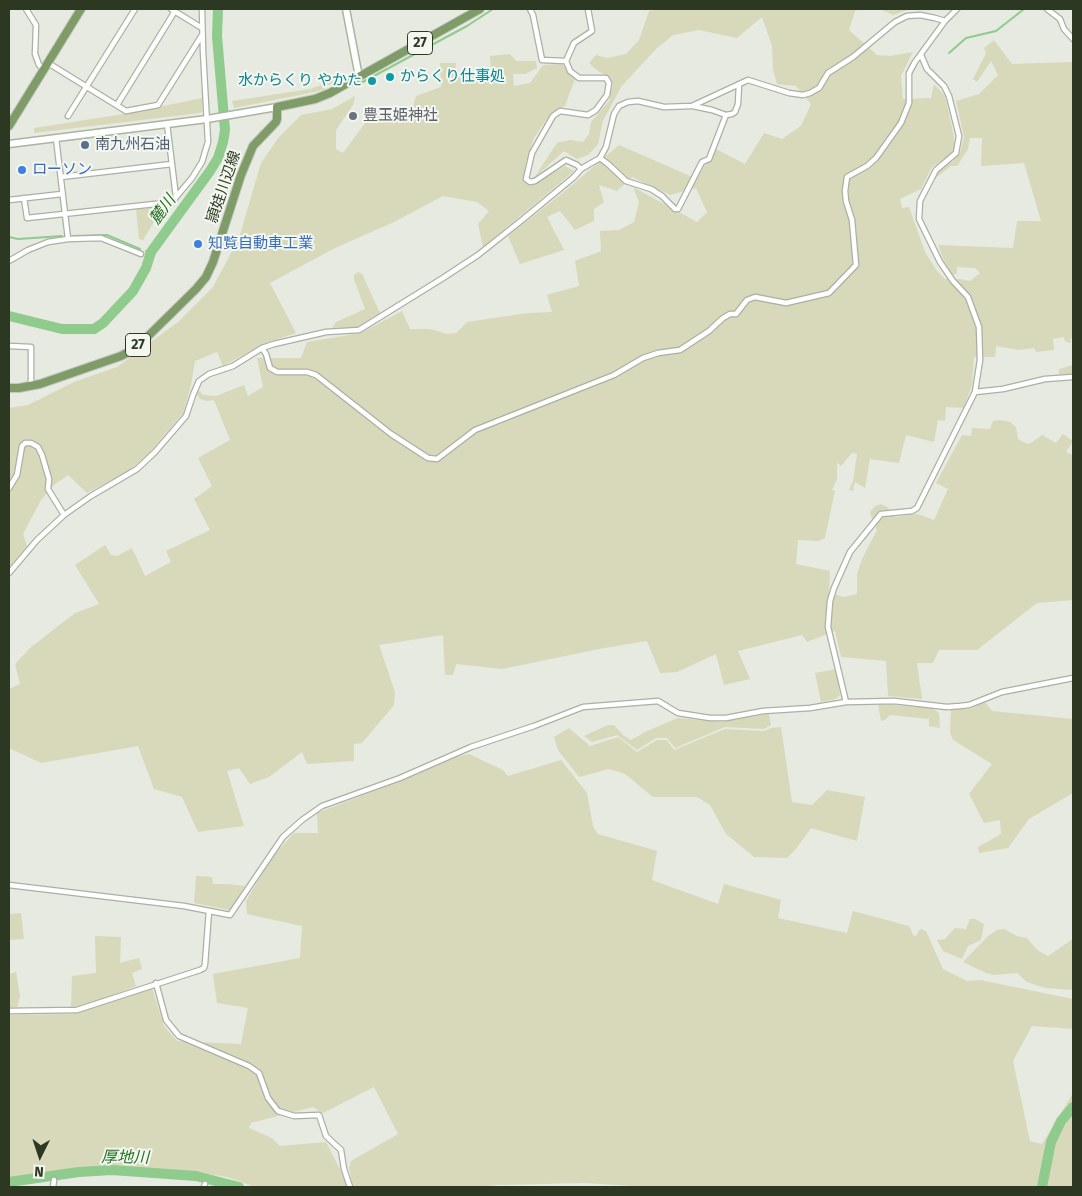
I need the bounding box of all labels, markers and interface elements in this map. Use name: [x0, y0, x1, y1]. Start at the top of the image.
road number: 27: [408, 32, 432, 54]
place label: からくり仕事処: [400, 68, 505, 86]
marker: からくり仕事処: [384, 71, 396, 83]
place label: 水からくり やかた: [238, 72, 362, 90]
marker: 水からくり やかた: [366, 75, 378, 87]
place label: 豊玉姫神社: [363, 107, 438, 125]
marker: 豊玉姫神社: [347, 110, 359, 122]
place label: 南九州石油: [95, 136, 170, 154]
marker: 南九州石油: [79, 139, 91, 151]
street label: 頴娃川辺線: [203, 149, 245, 225]
place label: ローソン: [32, 161, 92, 179]
marker: ローソン: [16, 164, 28, 176]
water label: 麓川: [146, 191, 180, 229]
place label: 知覧自動車工業: [208, 235, 313, 253]
marker: 知覧自動車工業: [192, 238, 204, 250]
road number: 27: [126, 334, 150, 356]
north arrow: [15, 1131, 65, 1181]
water label: 厚地川: [101, 1148, 149, 1168]
text: N: [34, 1163, 44, 1180]

